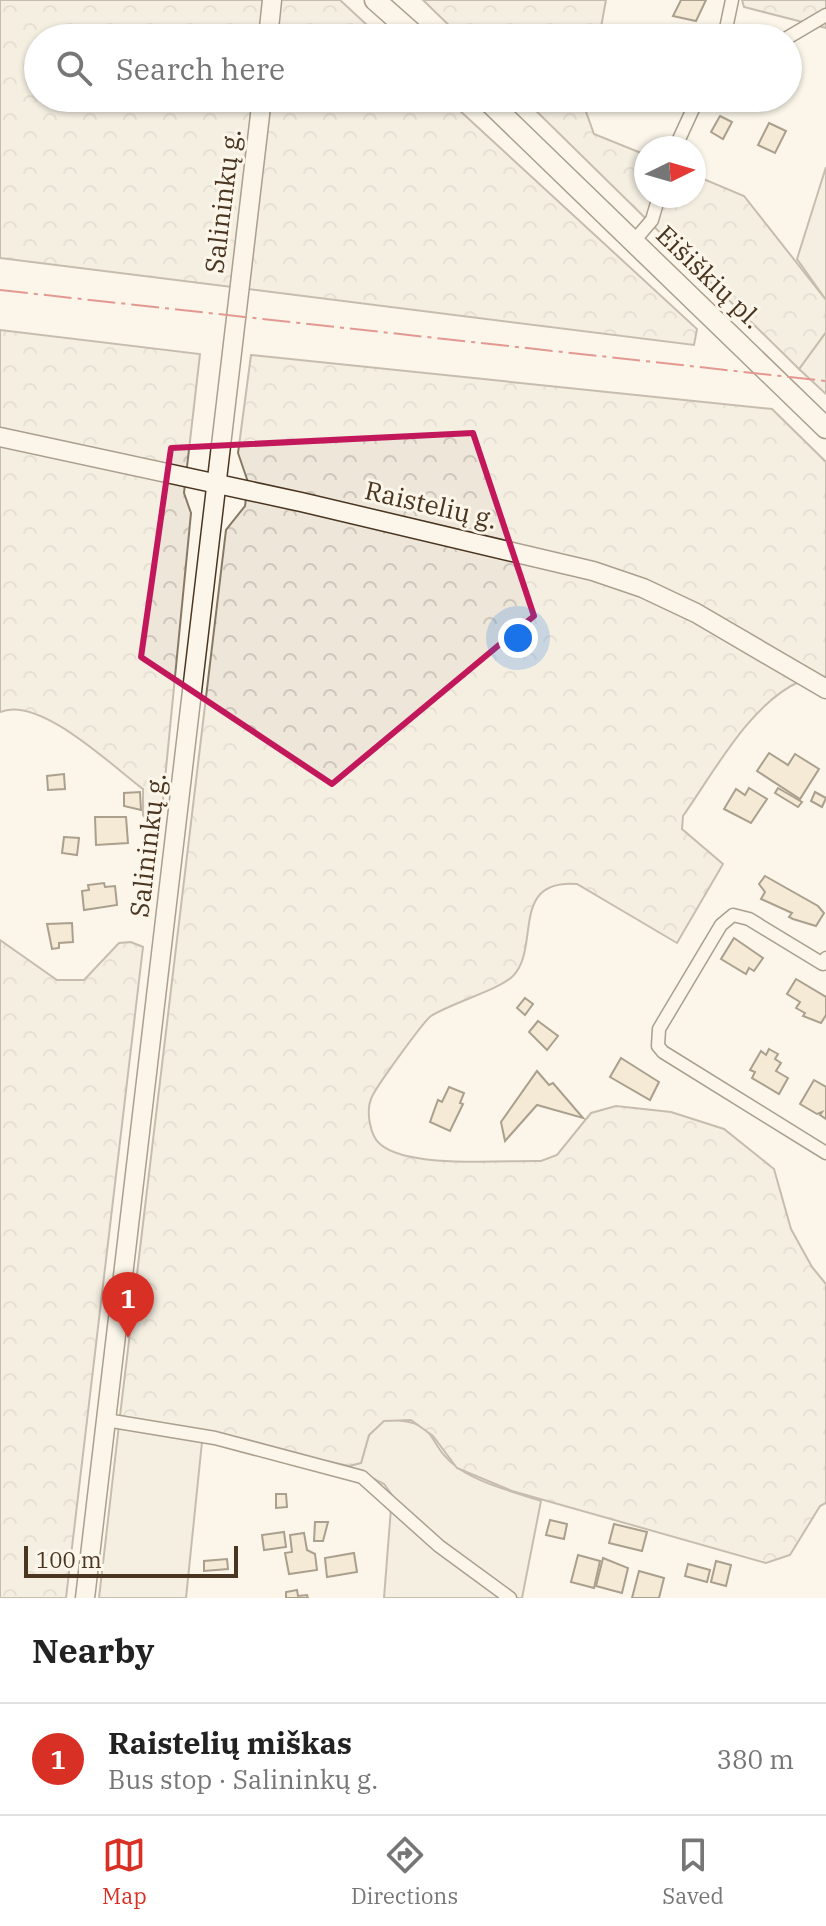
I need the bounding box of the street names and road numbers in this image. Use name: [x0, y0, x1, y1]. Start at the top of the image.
street label: Salininkų g.: [196, 127, 248, 275]
street label: Eišiškių pl.: [649, 217, 770, 335]
street label: Raistelių g.: [362, 472, 501, 536]
street label: Salininkų g.: [121, 771, 173, 919]

